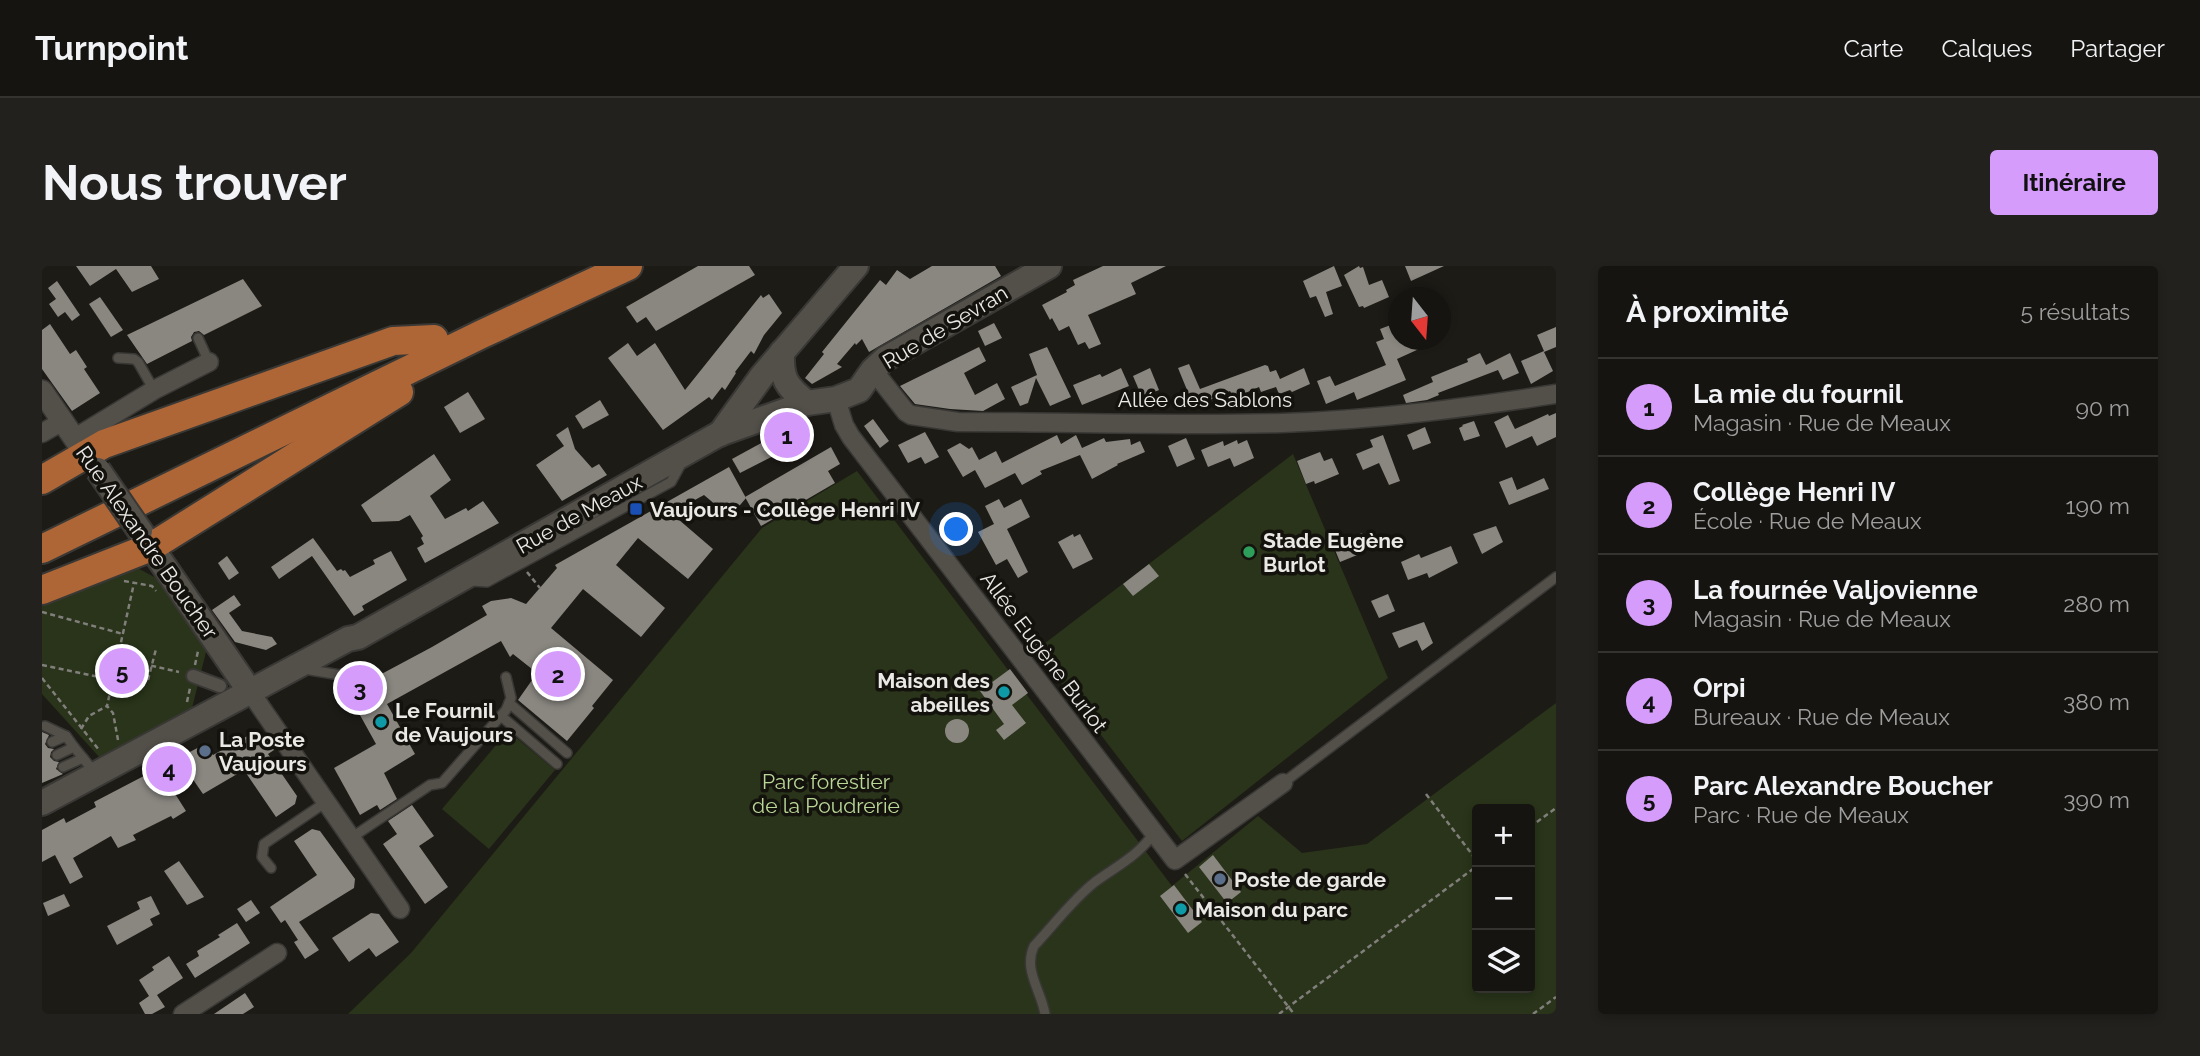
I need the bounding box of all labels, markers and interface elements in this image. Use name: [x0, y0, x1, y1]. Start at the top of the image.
text: Turnpoint: [35, 29, 188, 68]
text: Carte: [1844, 34, 1903, 63]
text: Calques: [1941, 34, 2032, 63]
text: Partager: [2070, 34, 2165, 63]
button: Itinéraire: [1990, 150, 2158, 215]
text: Nous trouver: [42, 154, 347, 211]
street label: Rue de Sevran: [878, 280, 1012, 374]
north arrow: [1388, 287, 1451, 350]
text: À proximité: [1626, 294, 1789, 329]
text: 5 résultats: [2020, 298, 2130, 325]
text: La mie du fournil: [1693, 379, 1903, 409]
street label: Allée des Sablons: [1118, 387, 1292, 412]
text: 1: [1643, 394, 1655, 421]
text: 90 m: [2075, 394, 2130, 421]
pin: 1: [764, 409, 810, 461]
text: Magasin · Rue de Meaux: [1693, 409, 1951, 436]
street label: Rue Alexandre Boucher: [71, 441, 223, 644]
street label: Rue de Meaux: [512, 469, 646, 559]
text: Collège Henri IV: [1693, 477, 1895, 507]
text: 2: [1643, 492, 1655, 519]
text: 190 m: [2066, 492, 2130, 519]
place label: Vaujours - Collège Henri IV: [650, 497, 921, 522]
marker: Vaujours - Collège Henri IV: [628, 501, 644, 517]
text: École · Rue de Meaux: [1693, 507, 1922, 534]
your location: [939, 512, 973, 546]
place label: Stade Eugène Burlot: [1263, 528, 1404, 577]
marker: Stade Eugène Burlot: [1241, 544, 1257, 560]
street label: Allée Eugène Burlot: [975, 567, 1113, 737]
text: La fournée Valjovienne: [1693, 575, 1978, 605]
text: 3: [1643, 590, 1655, 617]
text: 280 m: [2063, 590, 2130, 617]
text: Magasin · Rue de Meaux: [1693, 605, 1951, 632]
pin: 5: [99, 645, 145, 697]
pin: 2: [535, 648, 581, 700]
pin: 3: [337, 662, 383, 714]
place label: Maison des abeilles: [877, 668, 990, 717]
text: Orpi: [1693, 673, 1746, 703]
marker: Maison des abeilles: [996, 684, 1012, 700]
text: 4: [1642, 688, 1656, 715]
text: 380 m: [2063, 688, 2130, 715]
place label: Le Fournil de Vaujours: [395, 698, 513, 747]
text: Bureaux · Rue de Meaux: [1693, 703, 1950, 730]
marker: Le Fournil de Vaujours: [373, 714, 389, 730]
place label: La Poste Vaujours: [219, 727, 307, 776]
pin: 4: [146, 743, 192, 795]
marker: La Poste Vaujours: [197, 743, 213, 759]
park label: Parc forestier de la Poudrerie: [752, 769, 900, 818]
text: Parc Alexandre Boucher: [1693, 771, 1993, 801]
text: 5: [1643, 786, 1655, 813]
text: 390 m: [2063, 786, 2130, 813]
text: Parc · Rue de Meaux: [1693, 801, 1909, 828]
map controls: [1472, 804, 1535, 993]
button: +: [1472, 804, 1535, 867]
place label: Poste de garde: [1234, 867, 1387, 892]
button: −: [1472, 867, 1535, 930]
marker: Poste de garde: [1212, 871, 1228, 887]
place label: Maison du parc: [1195, 897, 1348, 922]
marker: Maison du parc: [1173, 901, 1189, 917]
button: layers: [1472, 930, 1535, 993]

